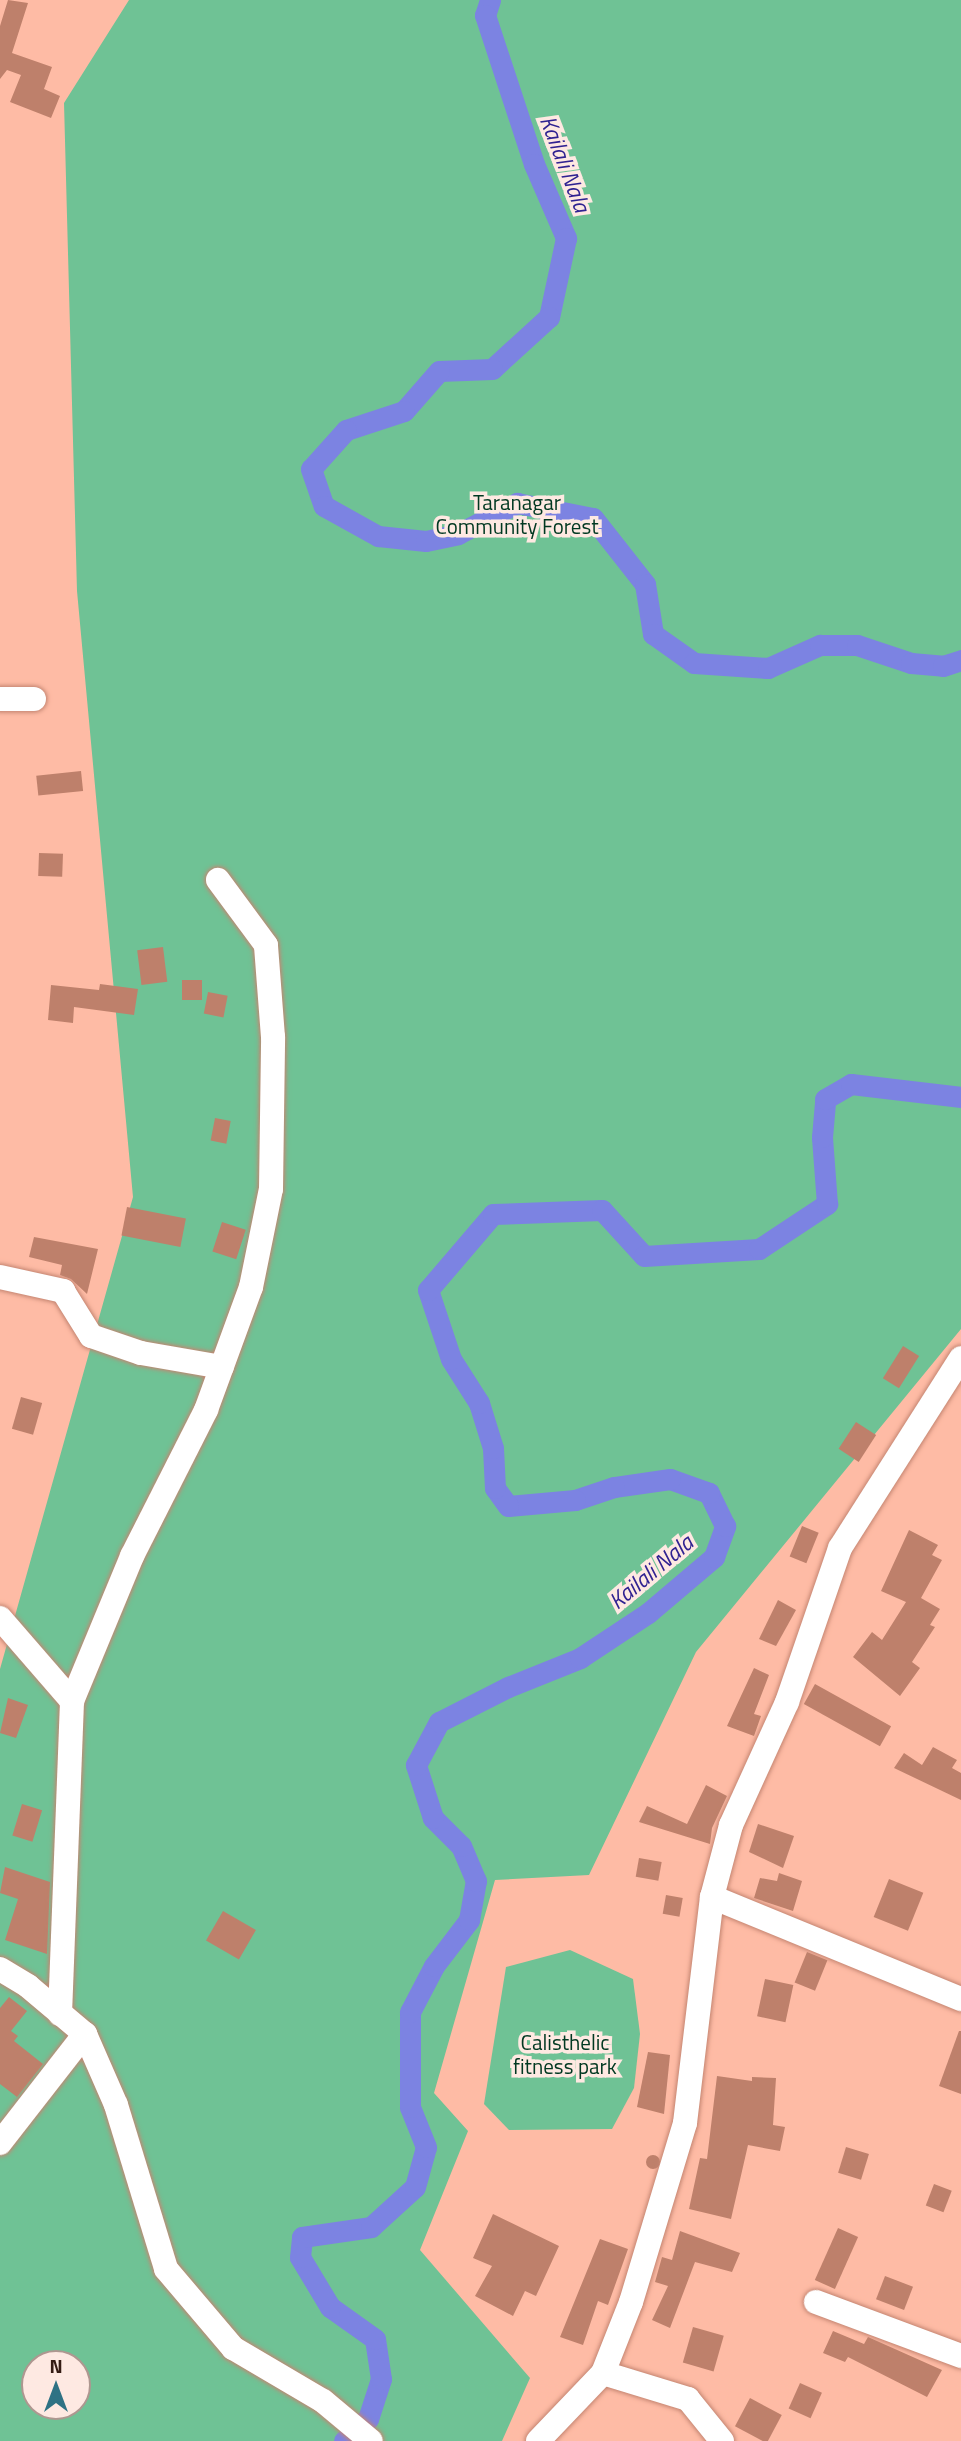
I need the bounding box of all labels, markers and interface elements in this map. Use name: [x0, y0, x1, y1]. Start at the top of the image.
water label: Kailali Nala: [534, 112, 596, 216]
park label: Taranagar Community Forest: [435, 489, 599, 539]
water label: Kailali Nala: [603, 1529, 699, 1615]
park label: Calisthelic fitness park: [513, 2029, 617, 2079]
north arrow: [21, 2350, 91, 2420]
text: N: [49, 2351, 63, 2380]

